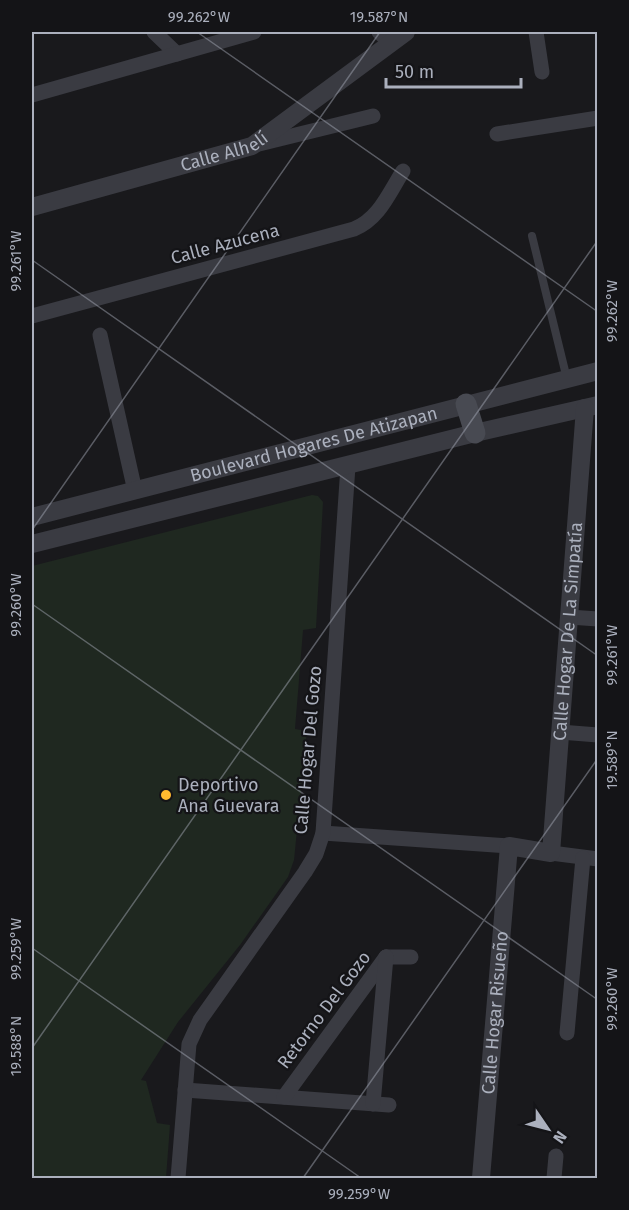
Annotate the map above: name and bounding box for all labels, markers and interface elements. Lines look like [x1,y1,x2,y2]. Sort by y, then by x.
text: 99.262°W [168,8,231,26]
text: 19.587°N [350,8,408,26]
scale bar [386,51,521,89]
text: 50 m [395,61,434,83]
street label: Calle Alhelí [178,127,272,176]
street label: Calle Azucena [168,219,282,269]
text: 99.261°W [7,230,25,291]
text: 99.262°W [603,279,621,342]
street label: Boulevard Hogares De Atizapan [188,402,440,487]
street label: Calle Hogar De La Simpatía [549,521,587,742]
text: 99.260°W [7,573,25,637]
text: 99.261°W [603,624,621,685]
street label: Calle Hogar Del Gozo [290,665,326,835]
text: 19.589°N [603,730,621,790]
place label: Deportivo Ana Guevara [178,774,279,817]
marker: Deportivo Ana Guevara [159,788,173,802]
text: 99.259°W [7,917,25,980]
street label: Calle Hogar Risueño [477,930,513,1095]
street label: Retorno Del Gozo [273,947,375,1073]
text: 99.260°W [603,967,621,1031]
text: 19.588°N [7,1016,25,1076]
north arrow [518,1099,578,1159]
text: N [549,1128,571,1147]
text: 99.259°W [328,1185,391,1203]

